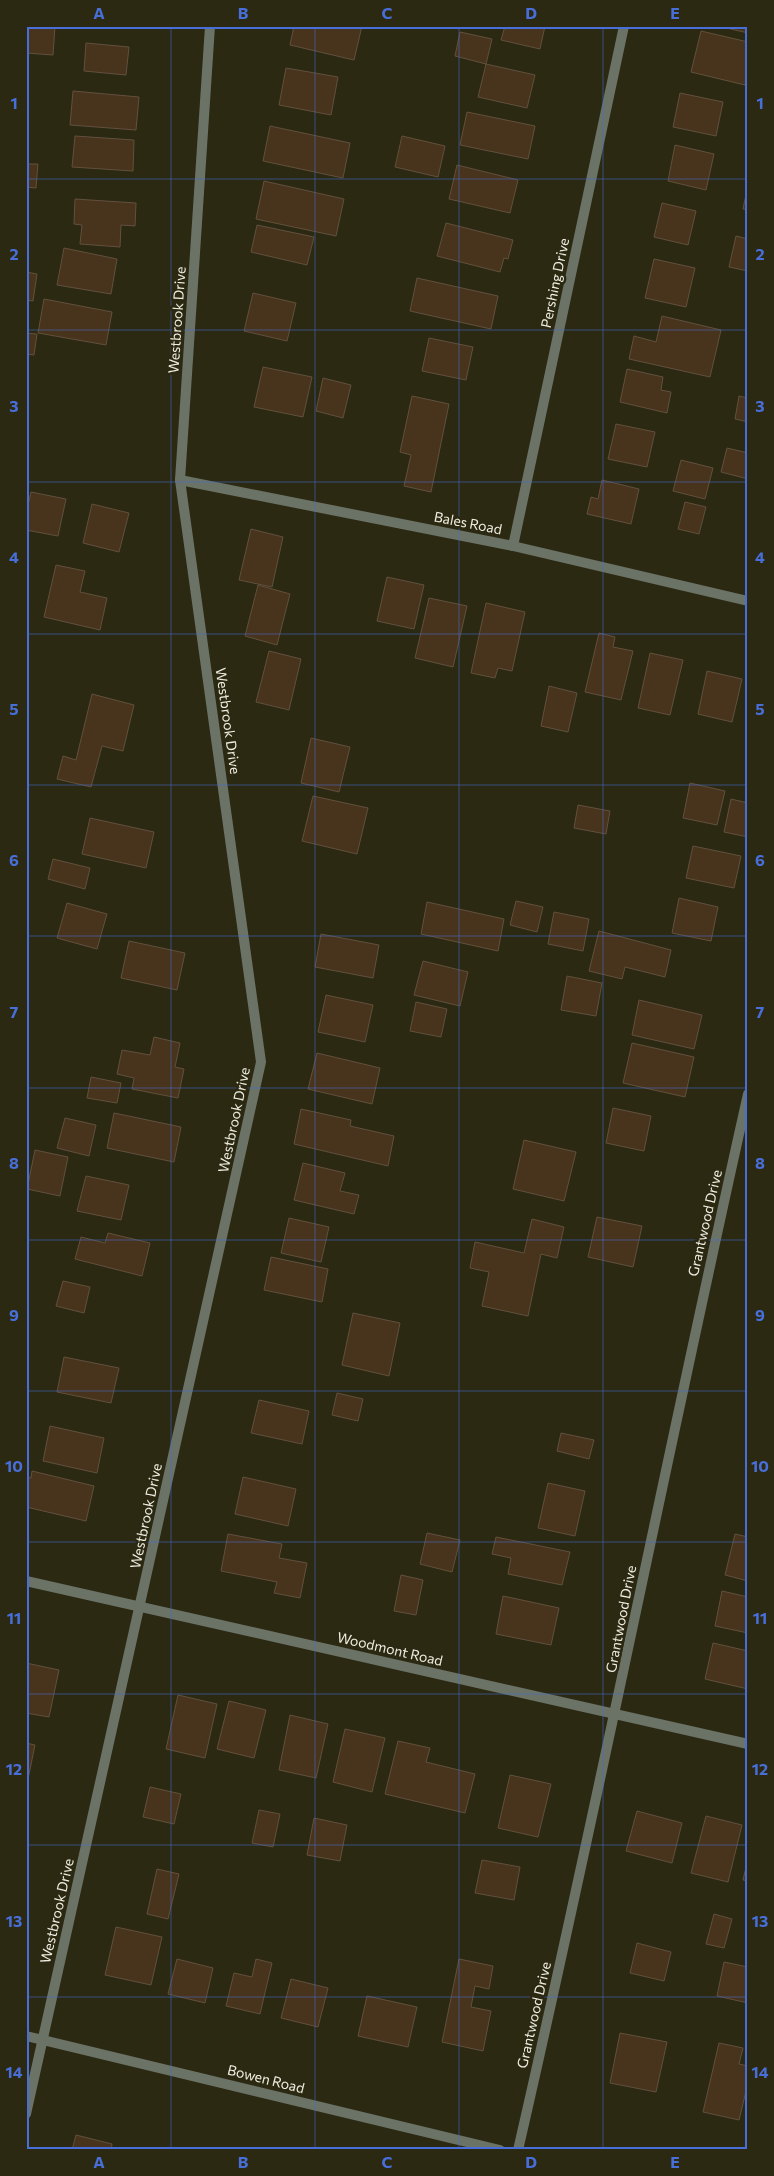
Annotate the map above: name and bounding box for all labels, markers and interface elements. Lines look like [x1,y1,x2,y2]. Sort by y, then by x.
text: A [93,3,105,22]
text: B [238,3,249,22]
text: C [382,3,393,22]
text: D [525,3,537,22]
text: E [670,3,680,22]
text: 1 [10,93,18,112]
text: 1 [756,93,764,112]
street label: Pershing Drive [537,236,572,329]
text: 2 [9,244,19,263]
text: 2 [755,244,765,263]
street label: Westbrook Drive [164,266,189,374]
text: 3 [9,396,19,415]
text: 3 [755,396,765,415]
street label: Bales Road [433,508,504,537]
text: 4 [9,547,19,566]
text: 4 [755,547,765,566]
street label: Westbrook Drive [213,667,244,775]
text: 5 [9,699,19,718]
text: 5 [755,699,765,718]
text: 6 [9,850,19,869]
text: 6 [755,850,765,869]
text: 7 [10,1002,19,1021]
text: 7 [756,1002,765,1021]
street label: Westbrook Drive [214,1066,253,1174]
text: 8 [9,1153,19,1172]
text: 8 [755,1153,765,1172]
street label: Grantwood Drive [684,1168,725,1278]
text: 9 [9,1305,19,1324]
text: 9 [755,1305,765,1324]
text: 10 [5,1456,23,1475]
text: 10 [751,1456,769,1475]
street label: Westbrook Drive [126,1462,165,1570]
street label: Grantwood Drive [602,1564,639,1674]
text: 11 [7,1608,21,1627]
text: 11 [753,1608,767,1627]
street label: Woodmont Road [336,1628,445,1669]
text: 12 [6,1759,22,1778]
text: 12 [752,1759,768,1778]
street label: Westbrook Drive [36,1857,77,1965]
text: 13 [6,1911,22,1930]
text: 13 [752,1911,768,1930]
street label: Grantwood Drive [513,1960,554,2070]
street label: Bowen Road [226,2061,306,2096]
text: 14 [5,2062,23,2081]
text: 14 [751,2062,769,2081]
text: A [93,2152,105,2171]
text: B [238,2152,249,2171]
text: C [382,2152,393,2171]
text: D [525,2152,537,2171]
text: E [670,2152,680,2171]

